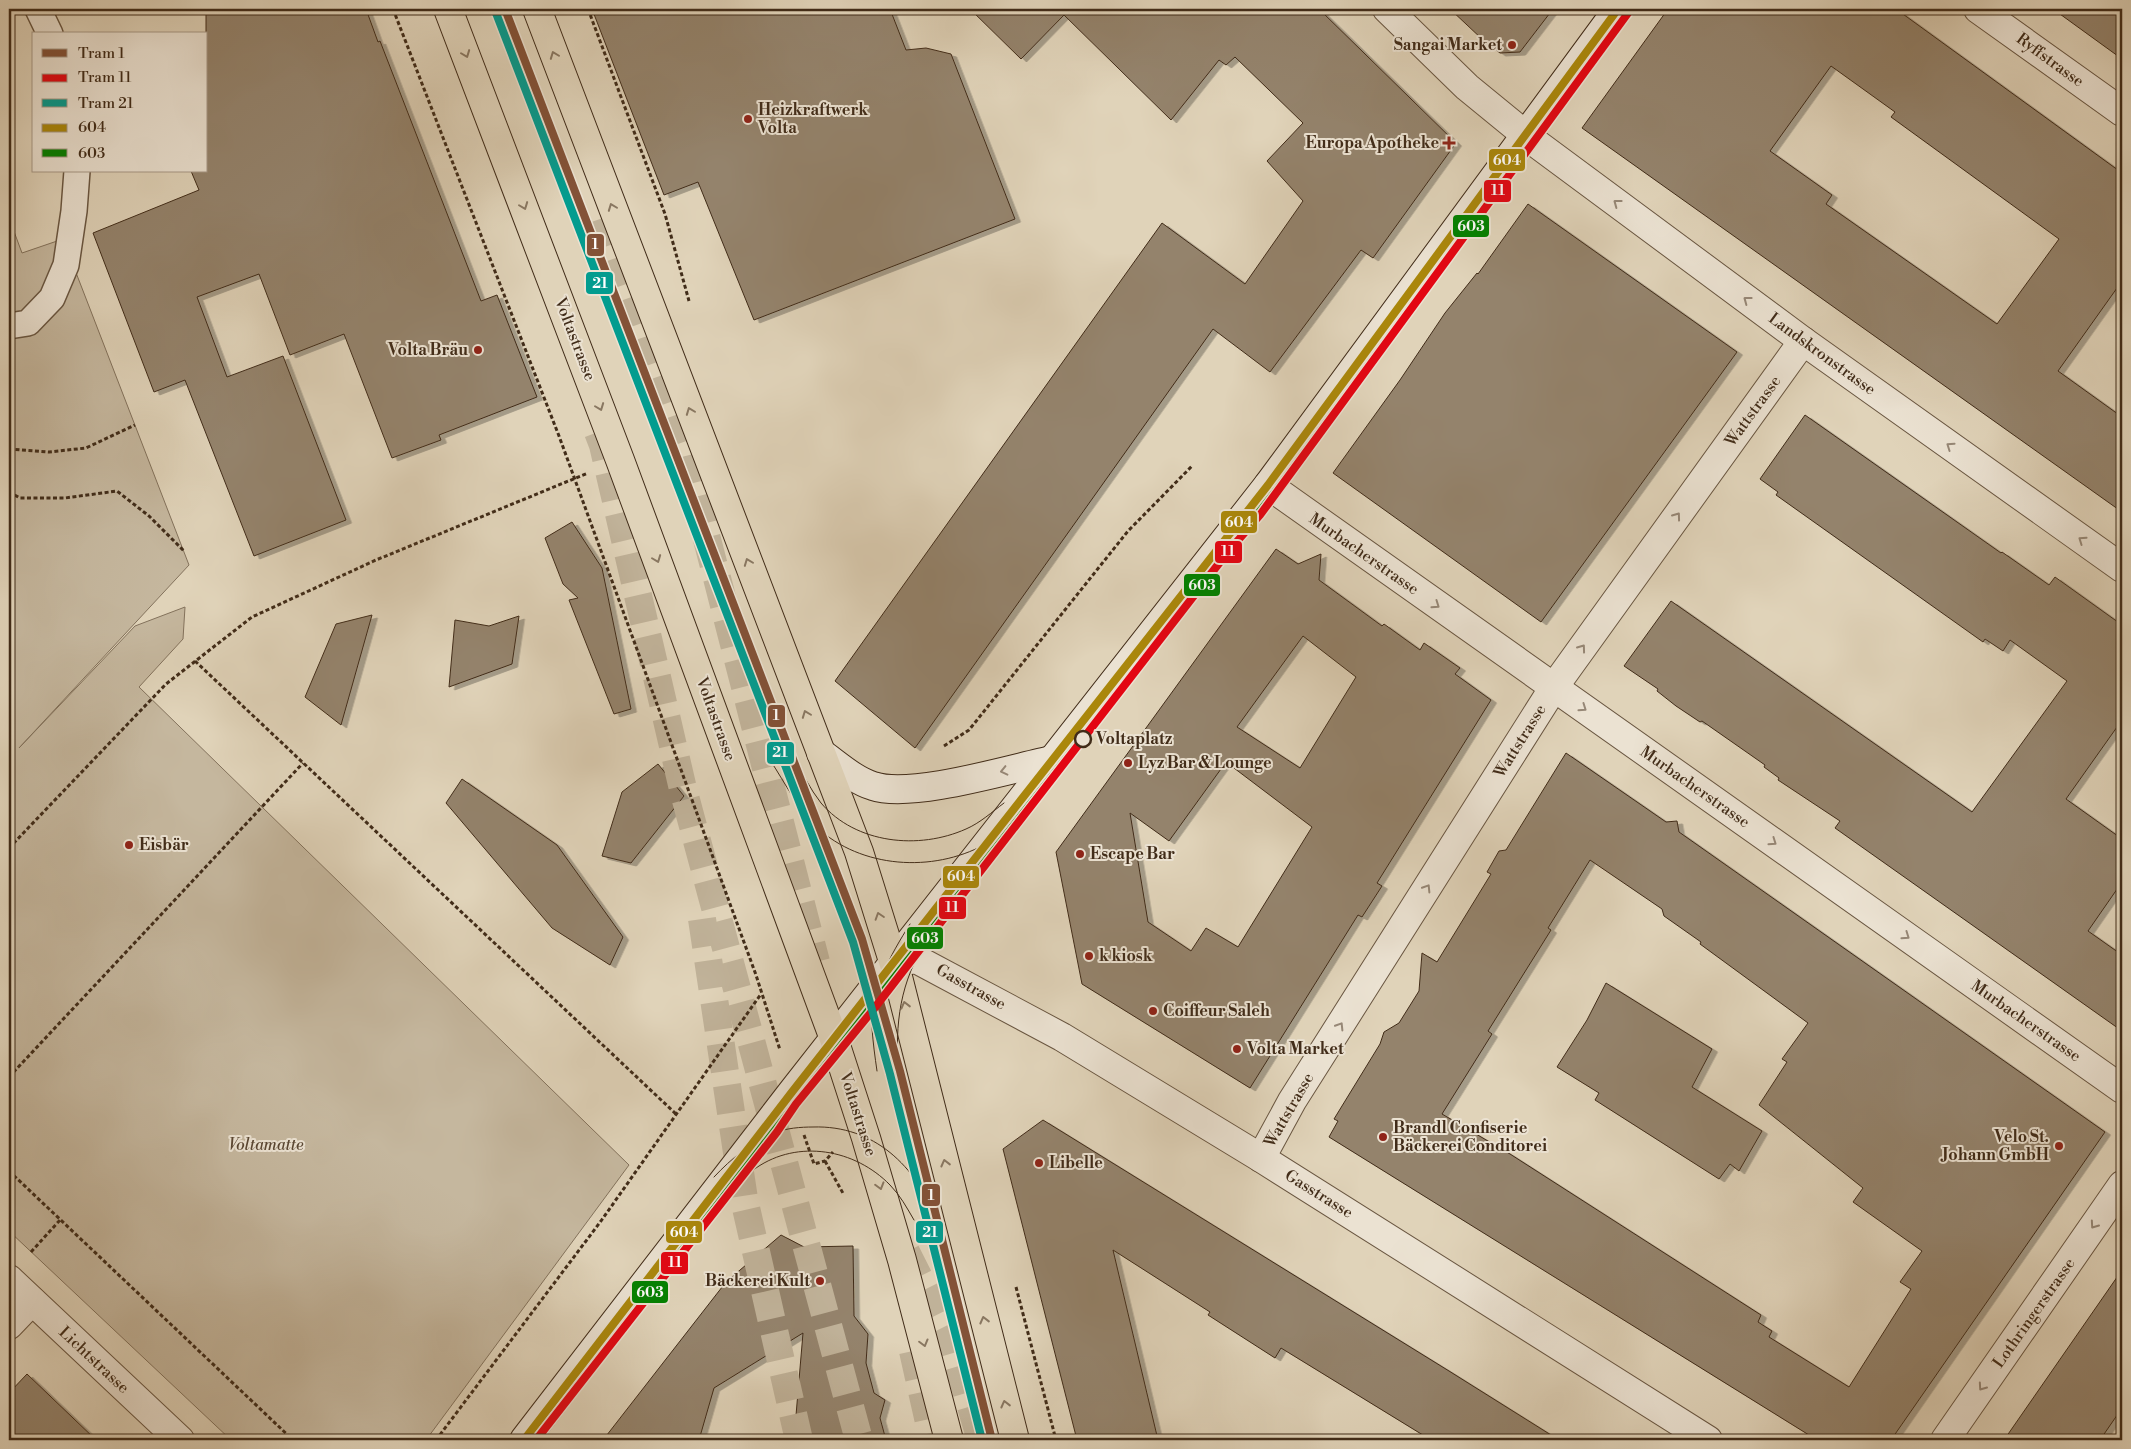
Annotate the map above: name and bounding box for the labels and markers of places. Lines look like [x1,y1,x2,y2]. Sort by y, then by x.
place label: Sangai Market [1394,35,1502,55]
marker: Sangai Market [1506,39,1518,51]
place label: Heizkraftwerk Volta [757,100,869,138]
marker: Heizkraftwerk Volta [742,113,754,125]
place label: Europa Apotheke [1306,133,1439,153]
marker: Europa Apotheke [1443,137,1455,149]
place label: Volta Bräu [387,340,468,360]
marker: Volta Bräu [472,344,484,356]
place label: Voltaplatz [1095,729,1173,749]
marker: Voltaplatz [1074,730,1092,748]
place label: Lyz Bar & Lounge [1138,753,1272,773]
marker: Lyz Bar & Lounge [1122,757,1134,769]
place label: Eisbär [139,835,189,855]
marker: Eisbär [123,839,135,851]
place label: Escape Bar [1090,844,1175,864]
marker: Escape Bar [1074,848,1086,860]
place label: k kiosk [1099,946,1154,966]
marker: k kiosk [1083,950,1095,962]
place label: Coiffeur Saleh [1163,1001,1270,1021]
marker: Coiffeur Saleh [1147,1005,1159,1017]
place label: Volta Market [1246,1039,1344,1059]
marker: Volta Market [1231,1043,1243,1055]
place label: Brandl Confiserie Bäckerei Conditorei [1393,1118,1547,1156]
place label: Velo St. Johann GmbH [1940,1127,2049,1165]
marker: Brandl Confiserie Bäckerei Conditorei [1377,1131,1389,1143]
marker: Velo St. Johann GmbH [2053,1140,2065,1152]
place label: Libelle [1049,1153,1103,1173]
marker: Libelle [1033,1157,1045,1169]
place label: Bäckerei Kult [705,1271,810,1291]
marker: Bäckerei Kult [814,1275,826,1287]

